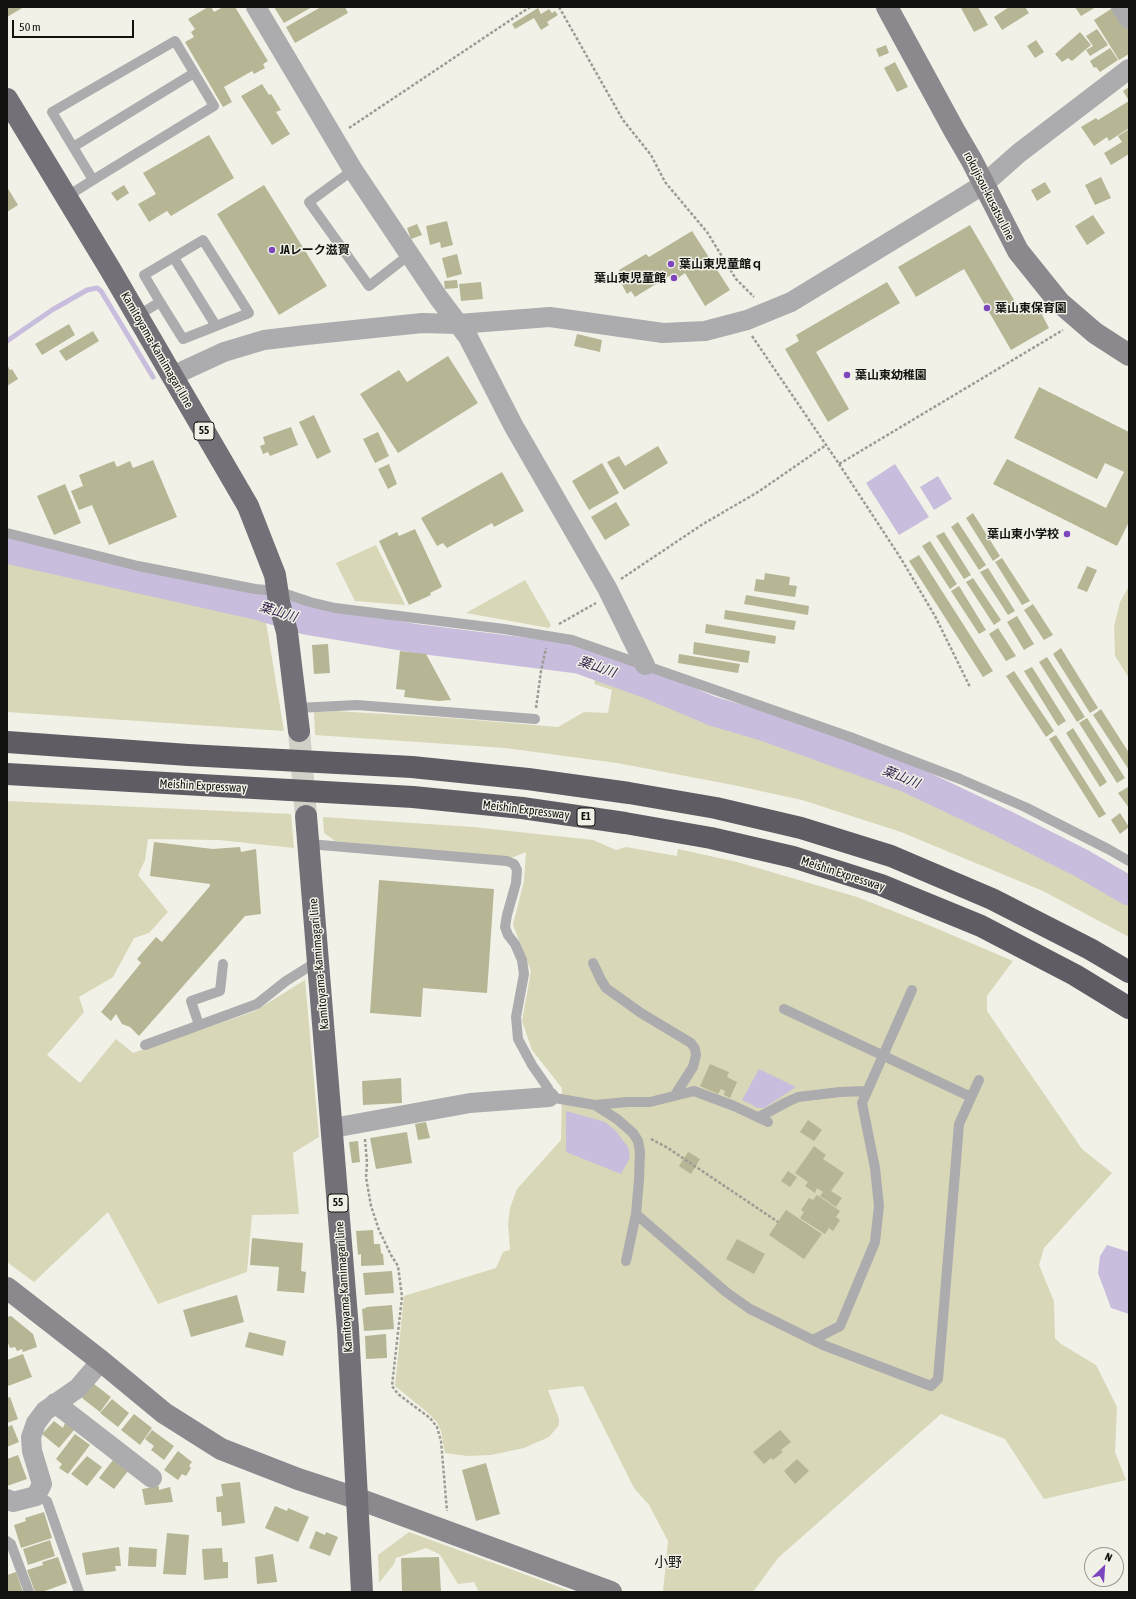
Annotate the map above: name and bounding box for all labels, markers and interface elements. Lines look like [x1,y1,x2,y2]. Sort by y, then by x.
scale bar [14,12,136,38]
text: 50 m [19,20,41,34]
street label: rokujisou-kusatsu line [960,149,1018,243]
place label: JAレーク滋賀 [280,243,350,257]
marker: JAレーク滋賀 [267,245,277,255]
place label: 葉山東児童館ｑ [679,257,763,271]
marker: 葉山東児童館ｑ [666,259,676,269]
place label: 葉山東児童館 [594,271,666,285]
marker: 葉山東児童館 [669,273,679,283]
street label: Kamitoyama-Kamimagari line [118,289,196,411]
place label: 葉山東保育園 [995,301,1067,315]
marker: 葉山東保育園 [982,303,992,313]
place label: 葉山東幼稚園 [855,368,927,382]
marker: 葉山東幼稚園 [842,370,852,380]
road number: 55 [194,422,214,440]
place label: 葉山東小学校 [987,527,1059,541]
marker: 葉山東小学校 [1062,529,1072,539]
water label: 葉山川 [257,599,299,625]
water label: 葉山川 [576,653,618,681]
water label: 葉山川 [880,762,922,792]
street label: Meishin Expressway [159,777,247,795]
street label: Meishin Expressway [482,798,570,822]
road number: E1 [577,808,595,826]
street label: Meishin Expressway [799,854,887,894]
street label: Kamitoyama-Kamimagari line [306,898,332,1030]
road number: 55 [328,1194,348,1212]
street label: Kamitoyama-Kamimagari line [332,1221,356,1353]
north arrow [1084,1547,1124,1587]
text: N [1103,1550,1114,1564]
district label: 小野 [654,1555,682,1571]

